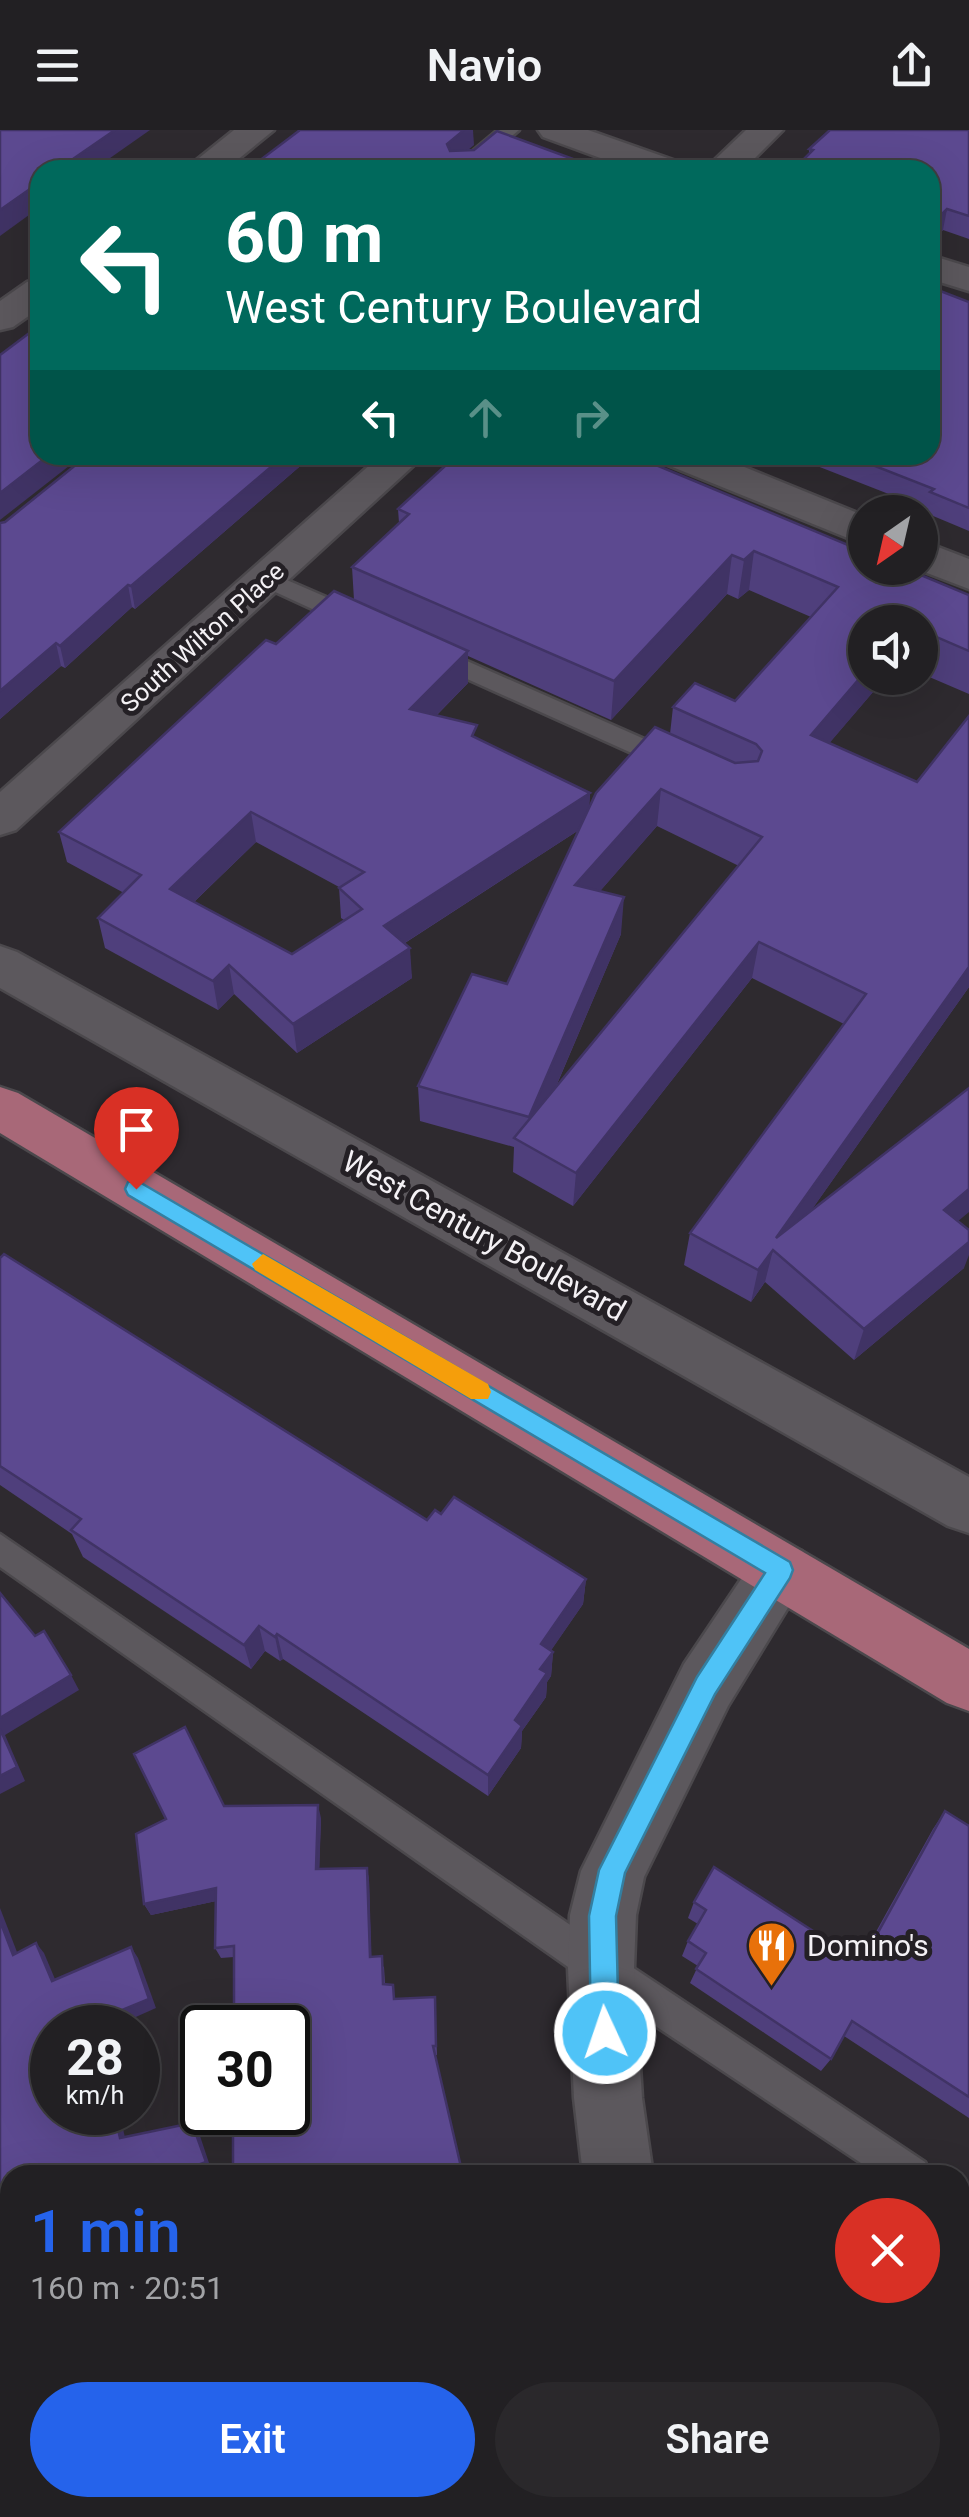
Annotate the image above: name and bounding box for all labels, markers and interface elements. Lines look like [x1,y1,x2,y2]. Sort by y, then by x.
icon: menu [30,38,85,93]
icon: share [884,38,939,93]
text: Navio [427,39,542,92]
text: 60 m [225,197,383,279]
icon: left [60,200,190,330]
text: West Century Boulevard [225,281,702,334]
icon: left [353,390,408,445]
icon: ahead [458,390,513,445]
icon: right [563,390,618,445]
north arrow [848,495,938,585]
map controls [848,495,938,695]
street label: South Wilton Place [115,557,290,718]
button: sound [848,605,938,695]
pin [94,1087,179,1190]
icon: arrive [109,1102,164,1157]
street label: West Century Boulevard [337,1143,632,1328]
restaurant icon: Domino's [746,1920,798,1988]
place label: Domino's [807,1928,929,1963]
position arrow [553,1981,657,2085]
speed limit sign: 30 [180,2005,310,2135]
text: 28 [66,2029,124,2087]
text: km/h [66,2081,124,2110]
text: 1 min [30,2196,180,2267]
button: close [835,2198,940,2303]
text: 160 m · 20:51 [30,2269,224,2307]
button: Exit [30,2382,475,2497]
button: Share [495,2382,940,2497]

